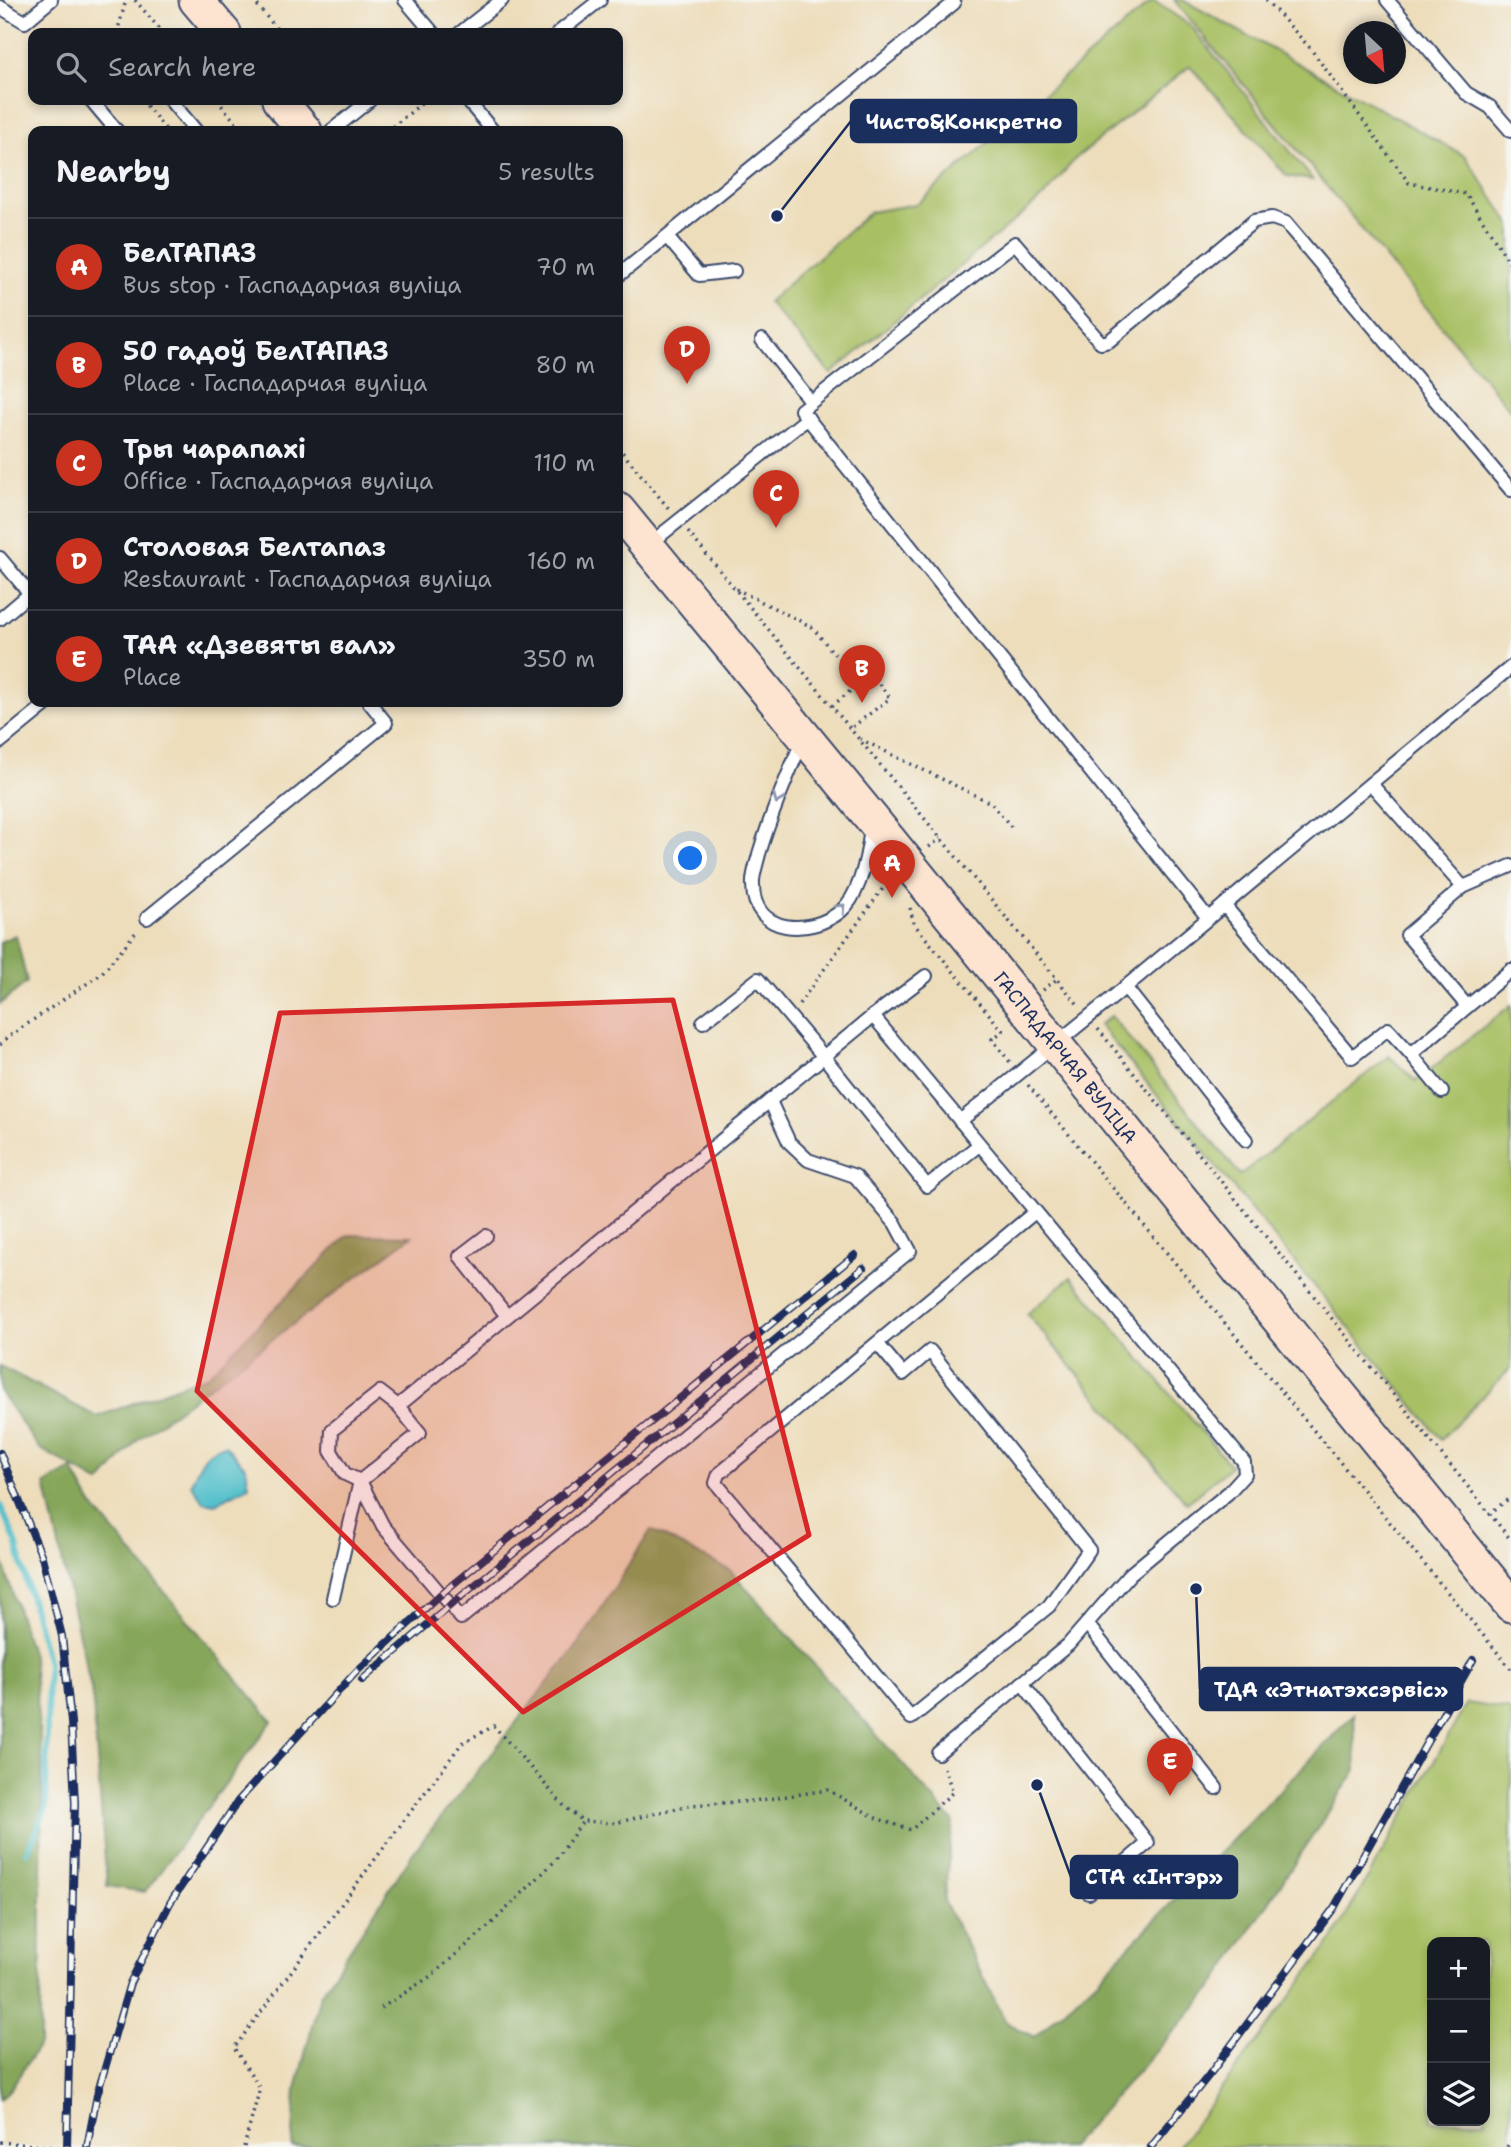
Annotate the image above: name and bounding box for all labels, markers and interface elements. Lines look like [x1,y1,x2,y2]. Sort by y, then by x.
north arrow [1343,21,1406,84]
search box [28,28,623,105]
icon: search [52,48,90,86]
text: Search here [108,49,257,84]
callout: Чисто&Конкретно [851,100,1076,142]
text: Чисто&Конкретно [866,108,1062,136]
text: Nearby [56,151,171,192]
text: 5 results [498,157,595,187]
text: БелТАПАЗ [123,235,256,270]
text: A [70,252,88,282]
text: 70 m [536,252,595,282]
text: Bus stop · Гаспадарчая вуліца [123,270,461,300]
pin: D [664,326,710,384]
text: 50 гадоў БелТАПАЗ [123,333,389,368]
text: B [72,350,86,380]
text: 80 m [536,350,595,380]
text: Place · Гаспадарчая вуліца [123,368,427,398]
text: Тры чарапахі [123,431,306,466]
text: C [72,448,86,478]
text: 110 m [533,448,595,478]
text: Office · Гаспадарчая вуліца [123,466,433,496]
pin: C [753,470,799,528]
text: Столовая Белтапаз [123,529,386,564]
text: D [71,546,87,576]
text: 160 m [527,546,595,576]
text: Restaurant · Гаспадарчая вуліца [123,564,492,594]
text: ТАА «Дзевяты вал» [123,627,396,662]
text: E [71,644,87,674]
text: 350 m [522,644,595,674]
pin: B [839,645,885,703]
text: Place [123,662,182,692]
one-way arrow [772,791,786,804]
pin: A [869,840,915,898]
your location [673,841,707,875]
one-way arrow [833,903,846,916]
street label: ГАСПАДАРЧАЯ ВУЛІЦА [988,966,1143,1149]
callout: ТДА «Этнатэхсэрвіс» [1200,1668,1462,1710]
text: ТДА «Этнатэхсэрвіс» [1214,1676,1448,1704]
pin: E [1147,1738,1193,1796]
callout: СТА «Інтэр» [1071,1856,1237,1898]
text: СТА «Інтэр» [1085,1863,1223,1891]
map controls [1427,1937,1490,2126]
button: + [1427,1937,1490,2000]
button: − [1427,2000,1490,2063]
button: layers [1427,2063,1490,2126]

